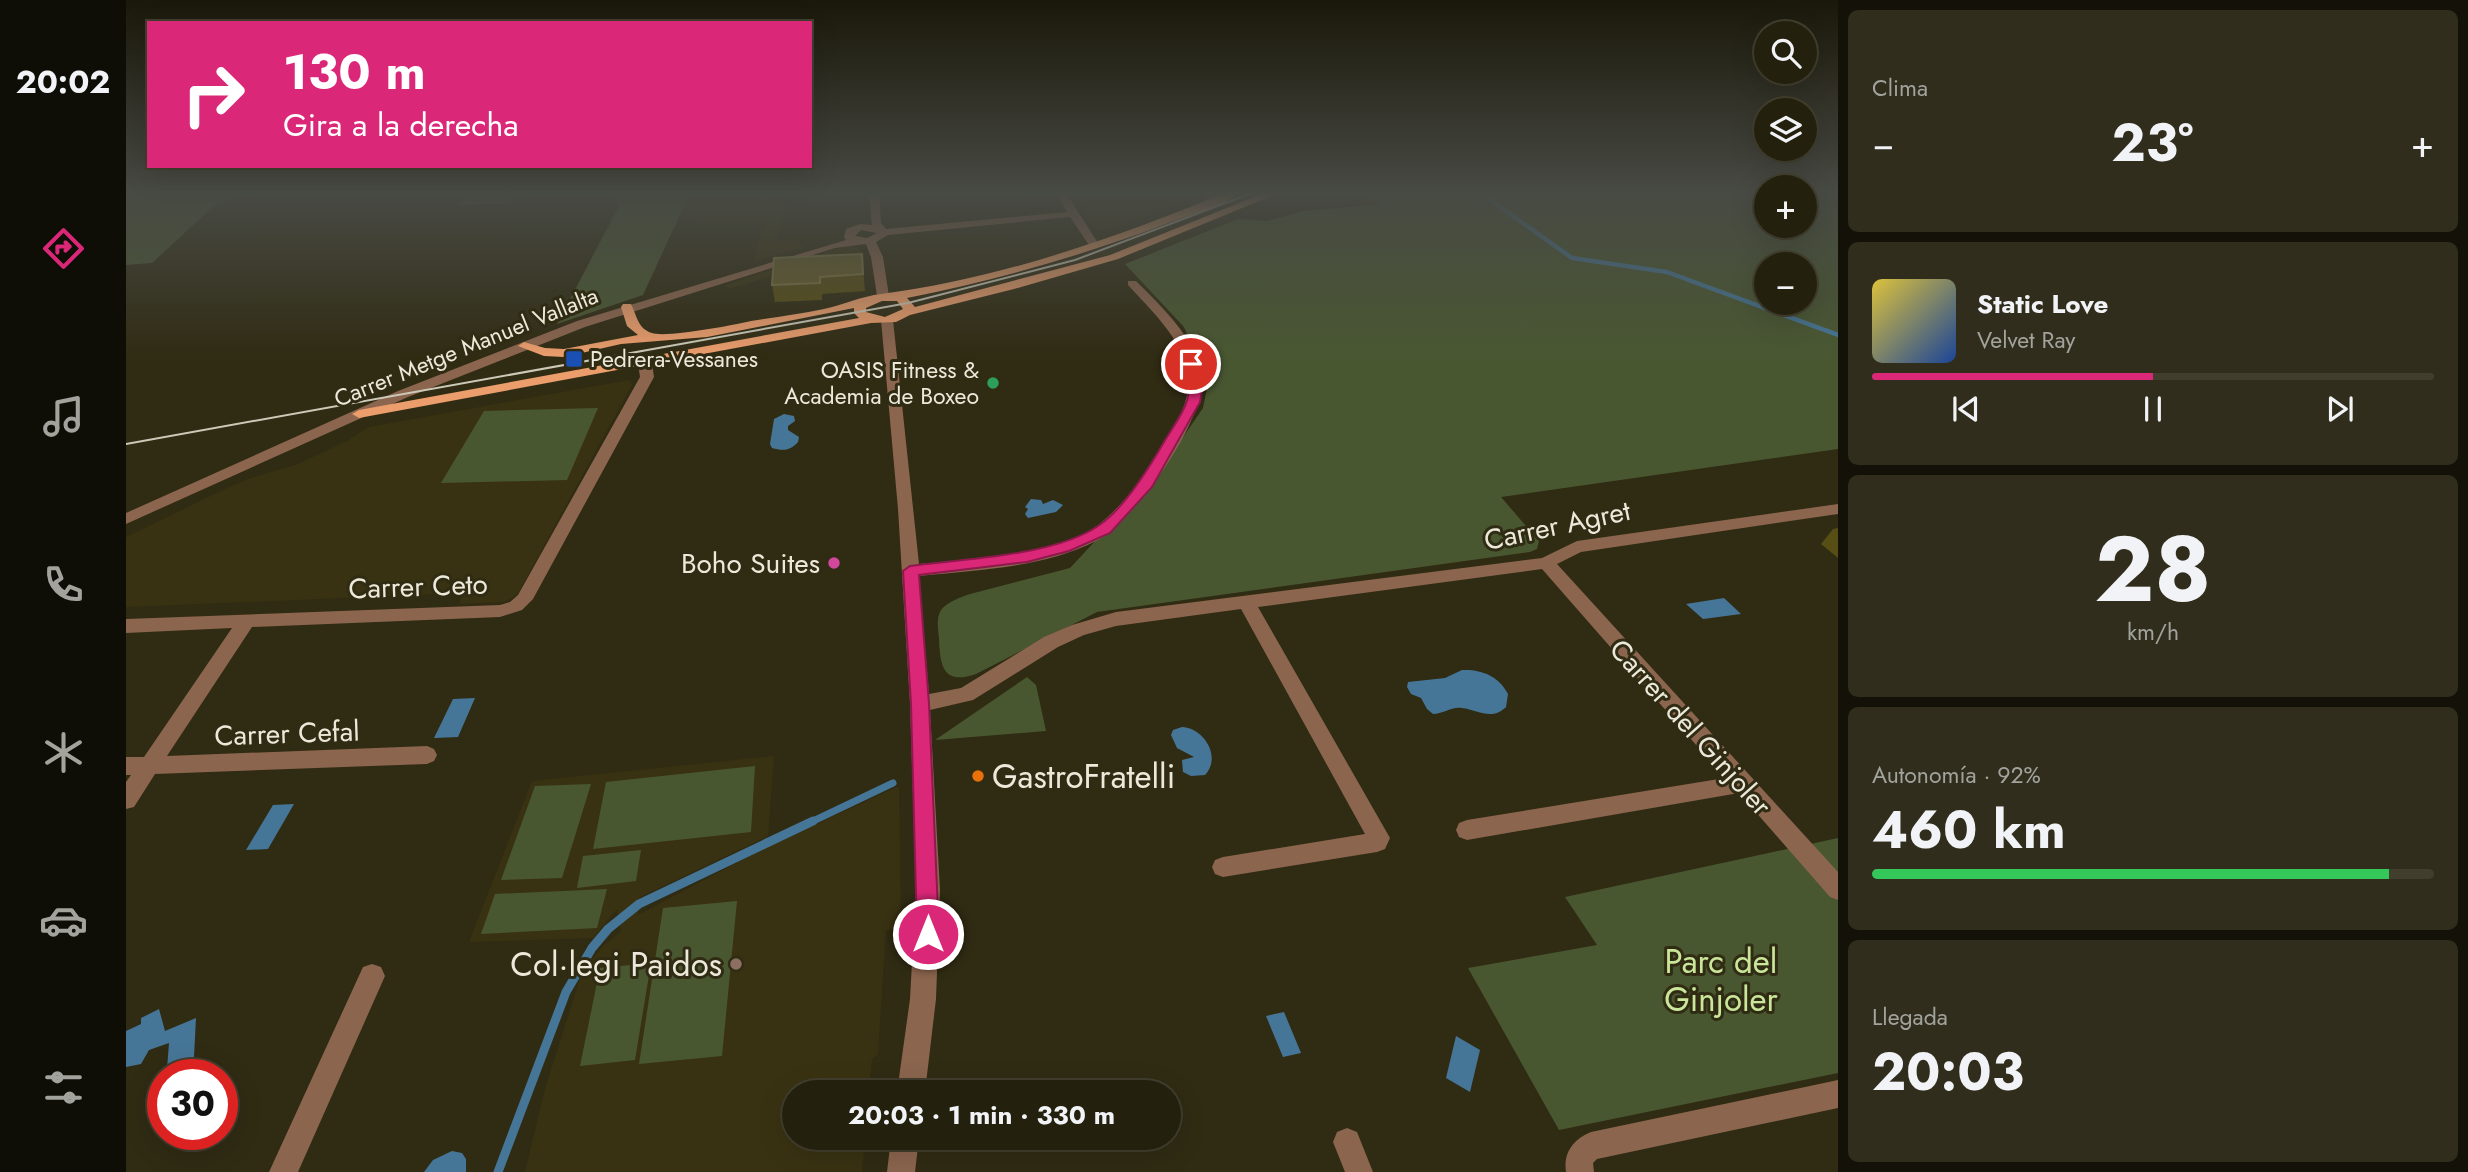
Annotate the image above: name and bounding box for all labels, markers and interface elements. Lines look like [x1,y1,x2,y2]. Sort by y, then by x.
map controls [1754,21,1817,315]
button: search [1754,21,1817,84]
text: 130 m [283,37,426,107]
icon: right [168,49,259,140]
text: 20:02 [16,59,110,105]
text: Clima [1872,71,1928,105]
button: layers [1754,98,1817,161]
text: Gira a la derecha [283,102,519,148]
text: 23° [2112,105,2193,181]
text: − [1872,116,1894,171]
text: + [2411,116,2434,171]
button: + [1754,175,1817,238]
icon: directions [39,224,88,273]
button: − [1754,252,1817,315]
street label: Carrer Metge Manuel Vallalta [329,278,603,416]
text: Static Love [1977,285,2109,323]
text: Velvet Ray [1977,323,2075,357]
pin [1161,334,1221,394]
place label: Pedrera-Vessanes [590,342,758,376]
icon: arrive [1172,345,1210,383]
marker: Pedrera-Vessanes [564,349,584,369]
place label: OASIS Fitness & Academia de Boxeo [784,353,979,413]
marker: OASIS Fitness & Academia de Boxeo [985,375,1001,391]
icon: previous [1947,390,1985,428]
icon: pause [2134,390,2172,428]
icon: next [2321,390,2359,428]
icon: music [39,392,88,441]
street label: Carrer Agret [1480,490,1634,561]
text: 28 [2095,504,2211,635]
place label: Boho Suites [681,543,820,584]
marker: Boho Suites [826,555,842,571]
icon: phone [39,560,88,609]
street label: Carrer Ceto [348,564,488,609]
text: km/h [2127,615,2179,649]
street label: Carrer del Ginjoler [1600,630,1782,825]
street label: Carrer Cefal [214,710,360,757]
icon: climate [39,728,88,777]
place label: GastroFratelli [992,753,1175,800]
text: Autonomía · 92% [1872,758,2041,792]
marker: GastroFratelli [970,768,986,784]
text: 460 km [1872,792,2066,868]
icon: car [39,896,88,945]
position arrow [891,897,965,971]
park label: Parc del Ginjoler [1664,938,1779,1023]
place label: Col·legi Paidos [510,941,722,988]
marker: Col·legi Paidos [728,956,744,972]
text: Llegada [1872,1000,1948,1034]
text: 20:03 [1872,1034,2024,1110]
speed limit sign: 30 [147,1059,238,1150]
icon: filters [39,1063,88,1112]
text: 20:03 · 1 min · 330 m [848,1096,1115,1134]

